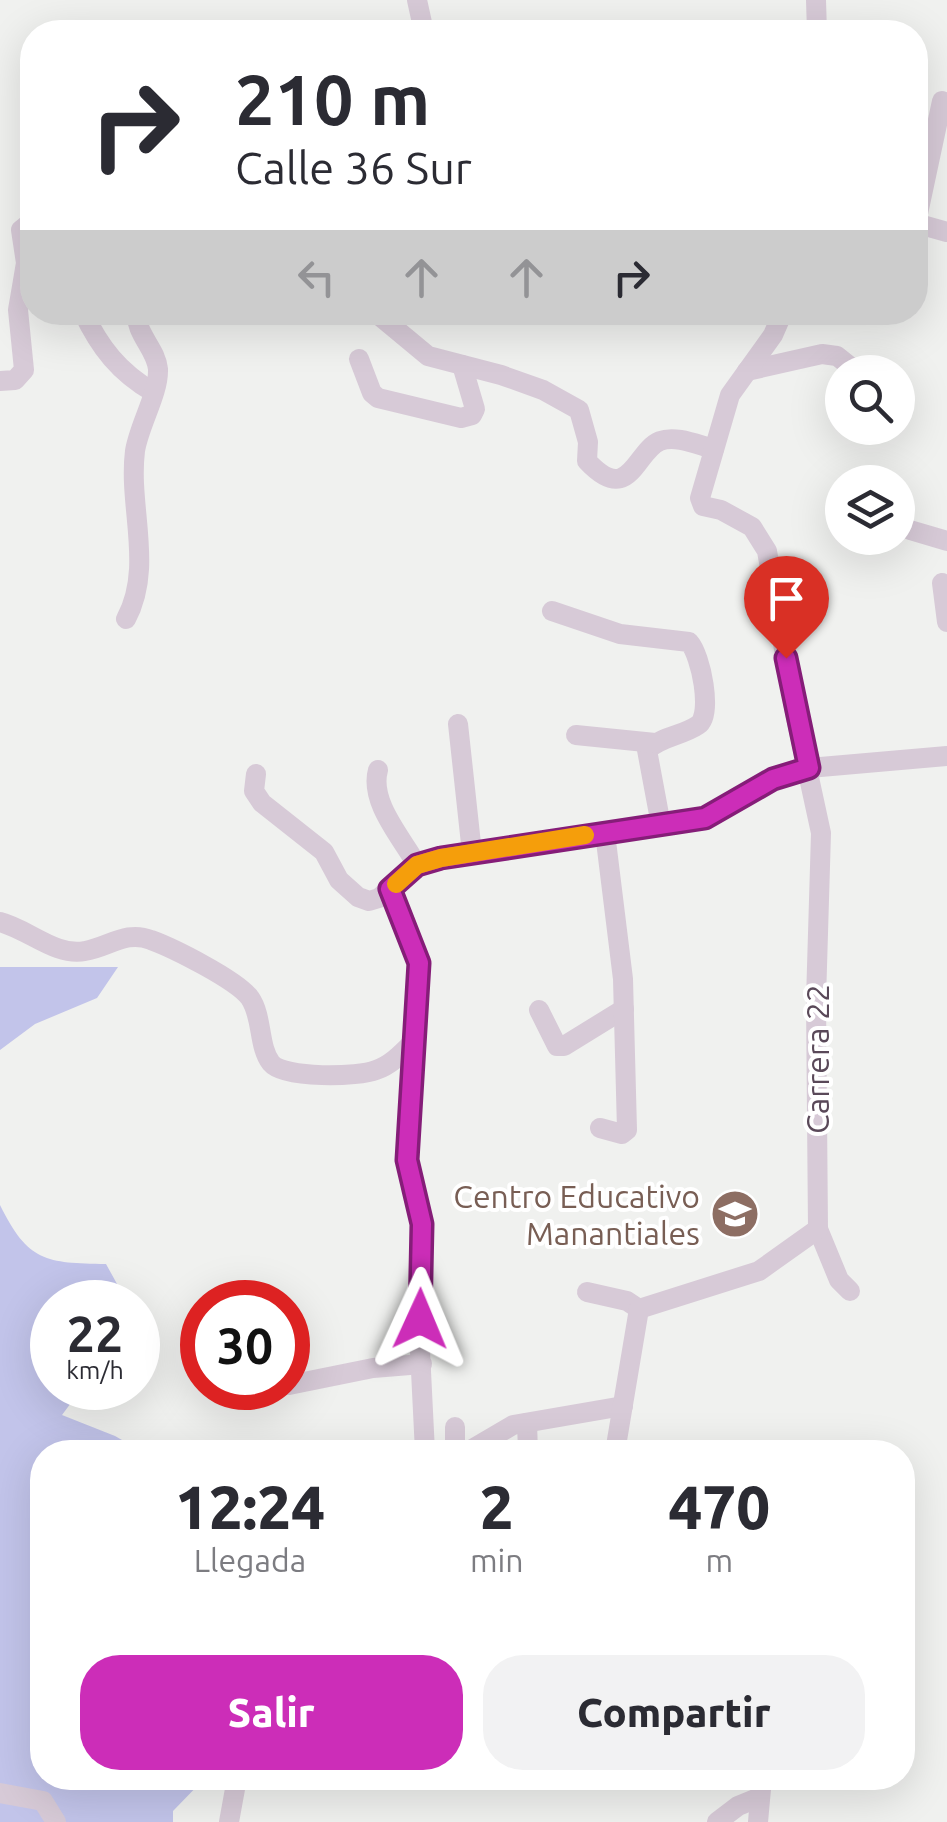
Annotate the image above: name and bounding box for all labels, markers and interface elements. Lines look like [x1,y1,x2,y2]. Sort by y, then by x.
icon: right [70,60,200,190]
text: 210 m [235,60,430,138]
text: Calle 36 Sur [235,142,472,193]
icon: left [289,250,344,305]
icon: ahead [394,250,449,305]
icon: ahead [499,250,554,305]
icon: right [604,250,659,305]
map controls [825,355,915,555]
button: search [825,355,915,445]
button: layers [825,465,915,555]
pin [744,556,829,659]
icon: arrive [759,571,814,626]
street label: Carrera 22 [799,984,835,1134]
place label: Centro Educativo Manantiales [453,1178,700,1251]
school or university icon: Centro Educativo Manantiales [709,1188,761,1240]
position arrow [368,1267,472,1371]
speed limit sign: 30 [180,1280,310,1410]
text: 22 [67,1305,123,1361]
text: km/h [66,1356,124,1384]
text: 12:24 [175,1473,325,1540]
text: 2 [480,1473,514,1540]
text: 470 [669,1473,770,1540]
text: Llegada [194,1542,306,1578]
text: min [470,1542,524,1578]
text: m [705,1542,733,1578]
button: Salir [80,1655,463,1770]
button: Compartir [483,1655,865,1770]

